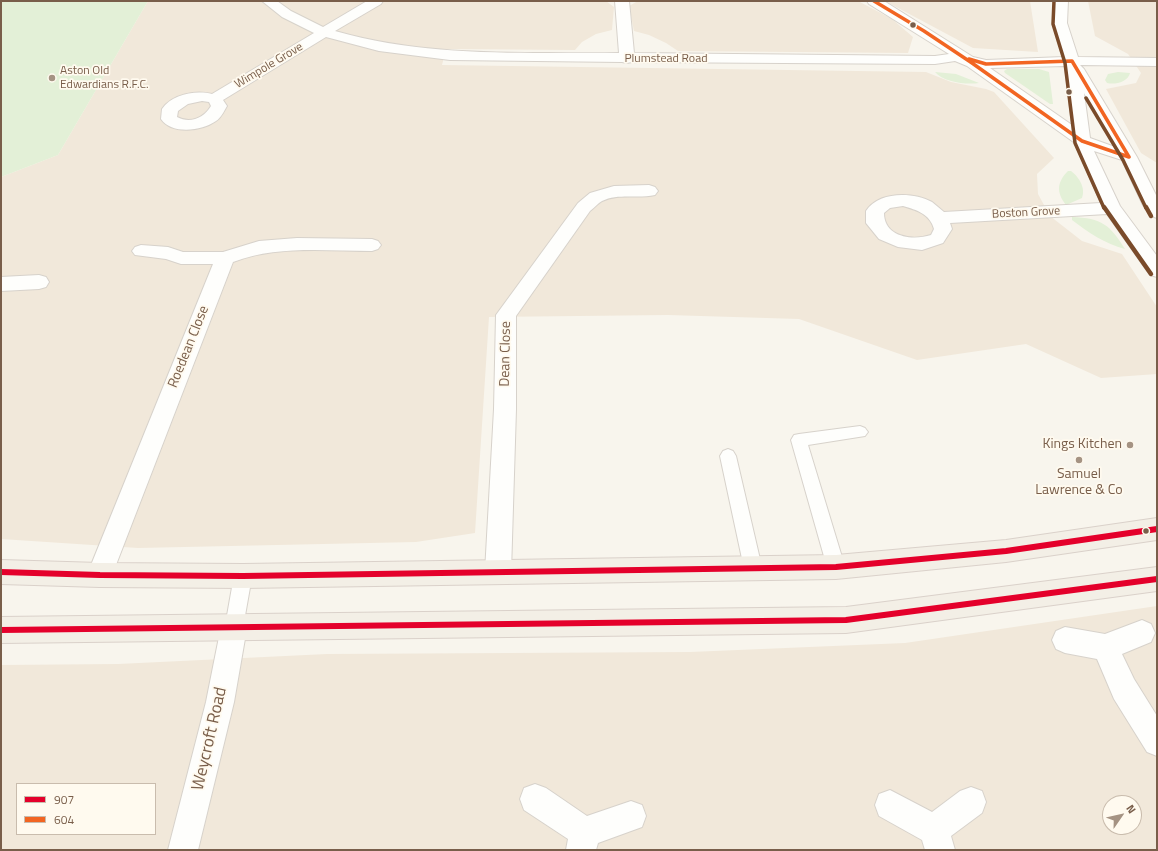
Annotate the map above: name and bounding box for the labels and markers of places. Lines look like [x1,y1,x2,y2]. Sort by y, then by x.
unlabelled marker [908,20,918,30]
place label: Aston Old Edwardians R.F.C. [60,64,149,92]
marker: Aston Old Edwardians R.F.C. [47,73,57,83]
unlabelled marker [1064,87,1074,97]
place label: Kings Kitchen [1043,437,1122,453]
marker: Kings Kitchen [1125,440,1135,450]
marker: Samuel Lawrence & Co [1074,455,1084,465]
place label: Samuel Lawrence & Co [1035,467,1123,500]
unlabelled marker [1141,526,1151,536]

